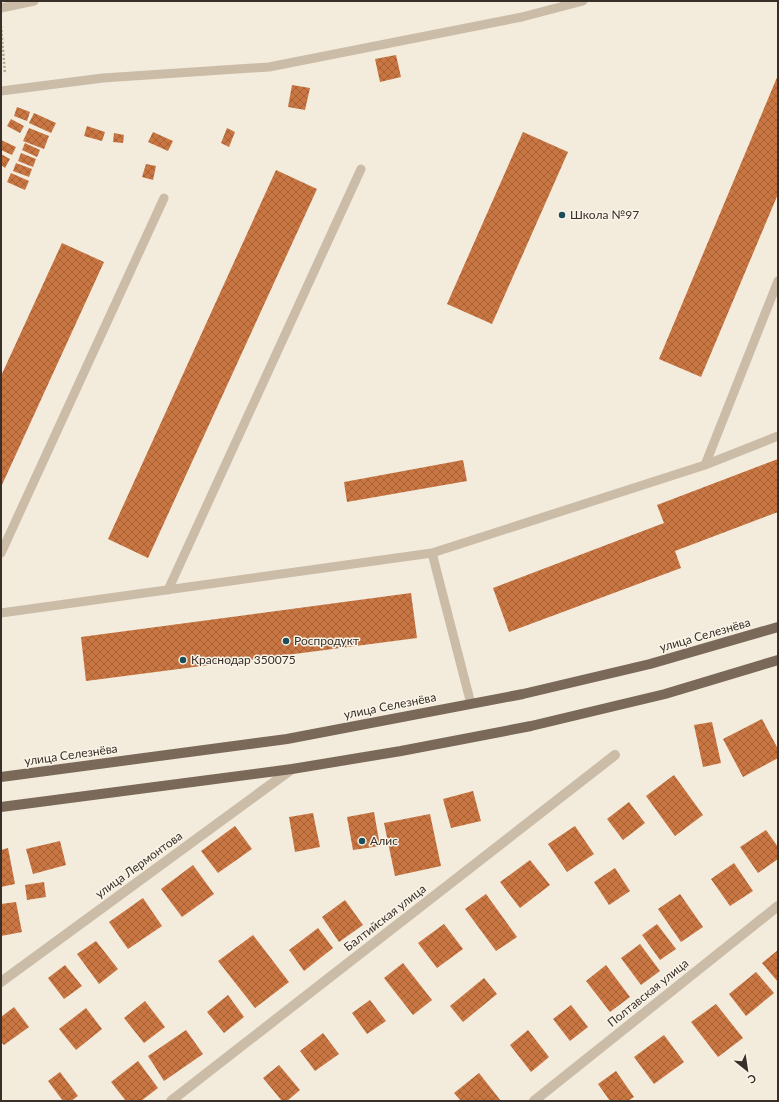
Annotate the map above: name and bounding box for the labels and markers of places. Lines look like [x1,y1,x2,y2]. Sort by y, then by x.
place label: Школа №97 [570,207,639,222]
marker: Школа №97 [557,210,567,220]
place label: Роспродукт [294,633,359,648]
marker: Роспродукт [281,636,291,646]
place label: Краснодар 350075 [191,652,296,667]
marker: Краснодар 350075 [178,655,188,665]
place label: Алис [370,833,398,848]
marker: Алис [357,836,367,846]

